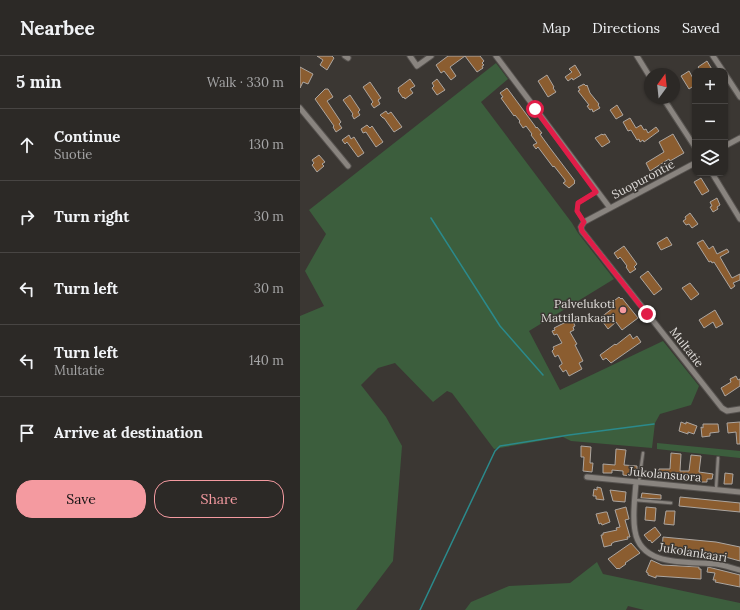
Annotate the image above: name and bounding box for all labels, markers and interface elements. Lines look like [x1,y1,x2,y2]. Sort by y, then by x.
text: Nearbee [20,16,95,40]
text: Map [542,19,570,37]
text: Directions [592,19,660,37]
text: Saved [682,19,720,37]
north arrow [644,68,680,104]
map controls [692,68,728,176]
button: + [692,68,728,104]
text: 5 min [16,71,62,93]
text: Walk · 330 m [207,74,284,91]
route start [526,100,544,118]
button: − [692,104,728,140]
text: Continue [54,127,120,146]
icon: ahead [16,134,38,156]
text: 130 m [249,136,284,153]
button: layers [692,140,728,176]
text: Suotie [54,146,92,163]
street label: Suopurontie [609,156,677,202]
icon: right [16,206,38,228]
text: Turn right [54,207,130,226]
text: 30 m [254,208,284,225]
icon: left [16,278,38,300]
text: Turn left [54,279,118,298]
text: 30 m [254,280,284,297]
place label: Palvelukoti Mattilankaari [541,296,615,325]
marker: Palvelukoti Mattilankaari [618,305,628,315]
route end [638,305,656,323]
street label: Multatie [667,324,708,370]
text: Turn left [54,343,118,362]
icon: left [16,350,38,372]
text: 140 m [249,352,284,369]
text: Multatie [54,362,105,379]
icon: arrive [16,422,38,444]
text: Arrive at destination [54,423,203,442]
street label: Jukolansuora [627,463,702,485]
button: Save [16,480,146,518]
button: Share [154,480,284,518]
street label: Jukolankaari [657,539,728,565]

